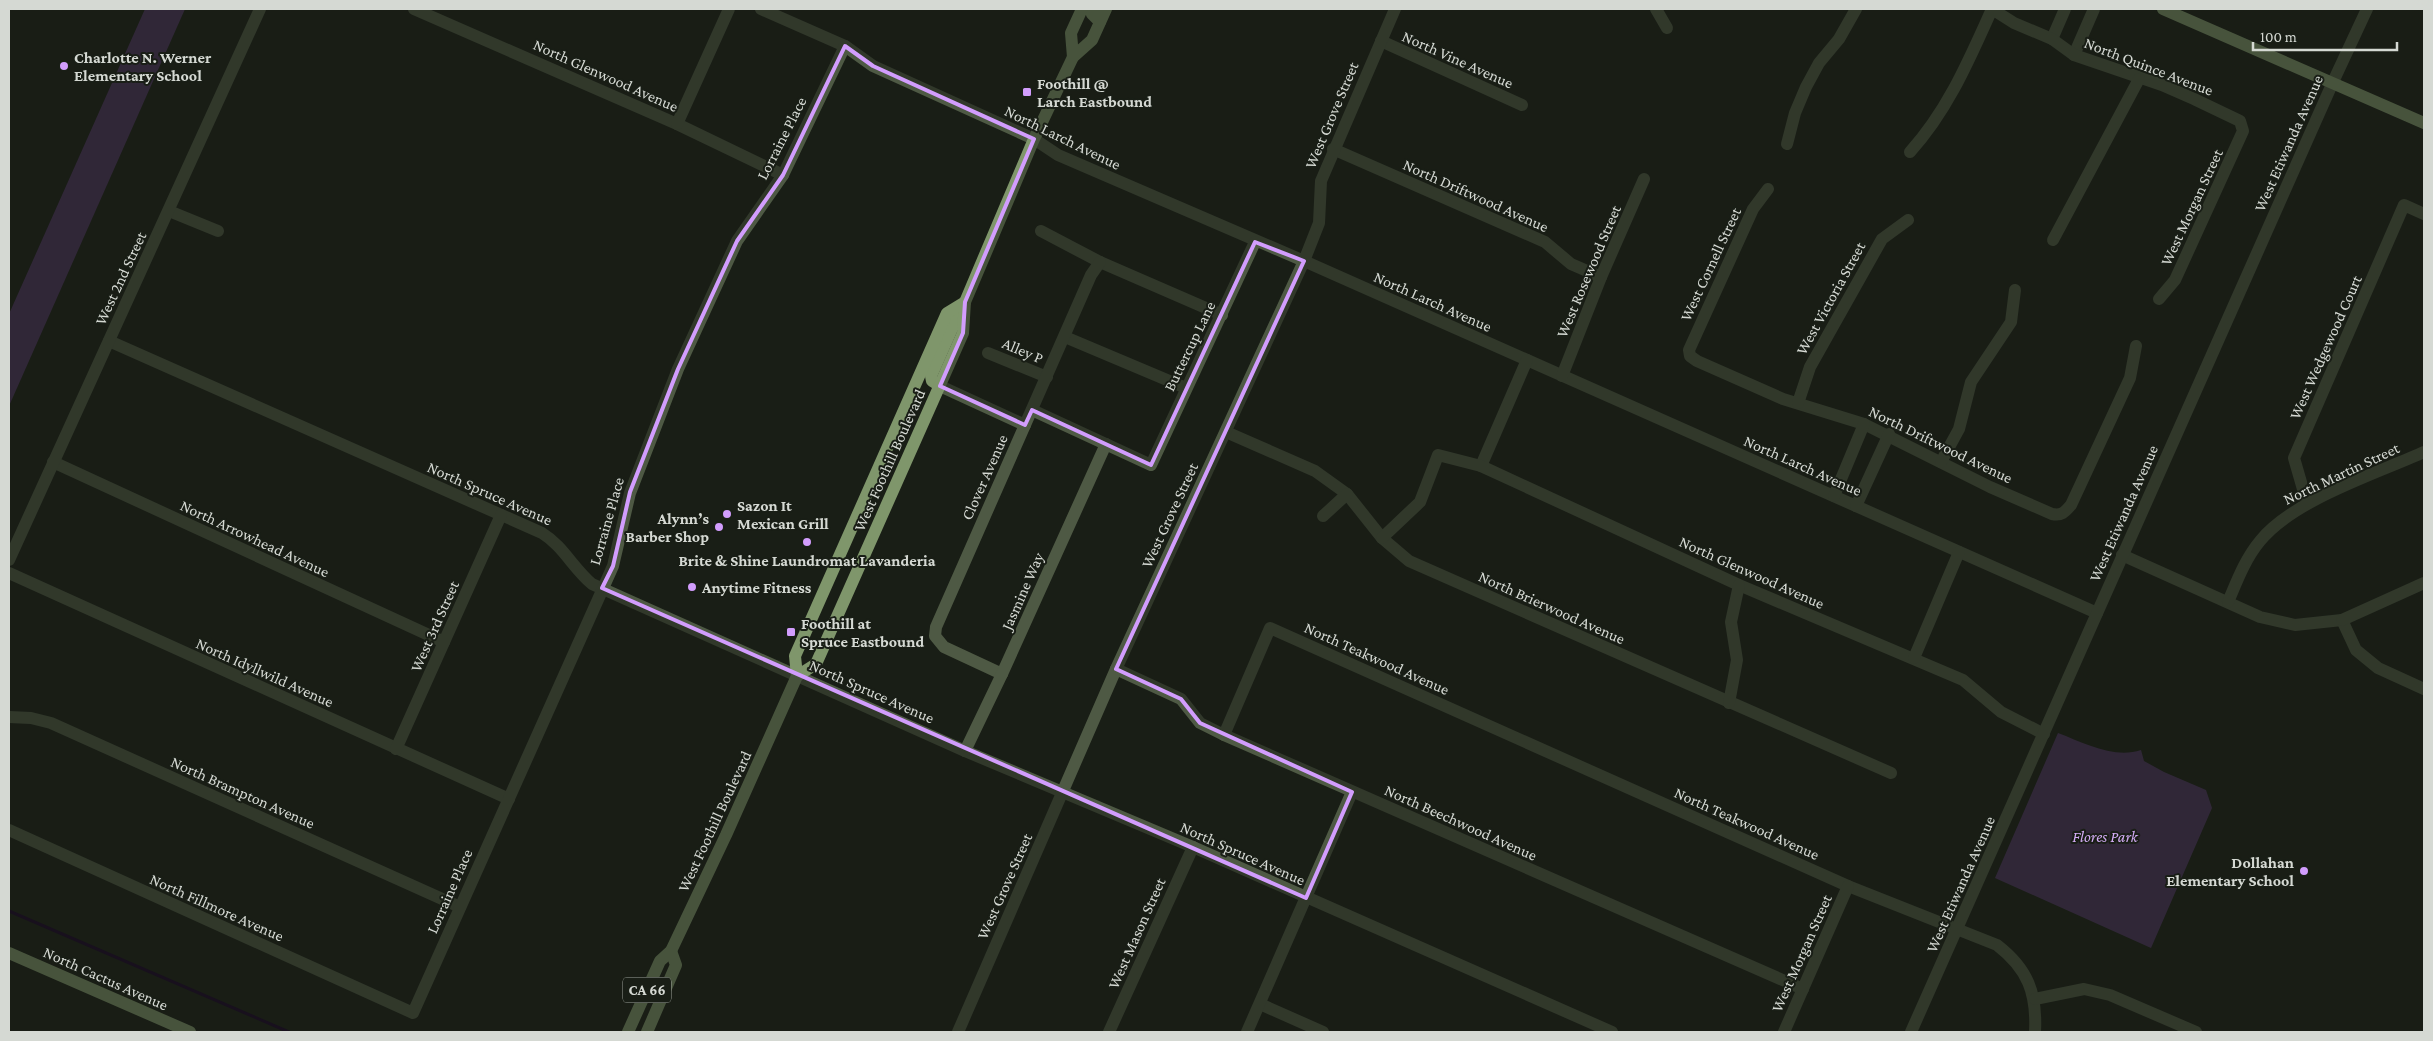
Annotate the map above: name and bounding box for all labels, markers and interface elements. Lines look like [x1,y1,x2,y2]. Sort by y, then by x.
scale bar [2253,20,2397,52]
street label: North Vine Avenue [1400,27,1516,92]
text: 100 m [2260,29,2297,45]
street label: North Quince Avenue [2082,34,2216,99]
street label: North Glenwood Avenue [531,36,681,115]
place label: Charlotte N. Werner Elementary School [74,49,212,84]
street label: West Grove Street [1301,59,1362,171]
marker: Charlotte N. Werner Elementary School [58,60,70,72]
street label: West Etiwanda Avenue [2251,72,2326,214]
place label: Foothill @ Larch Eastbound [1037,75,1152,110]
marker: Foothill @ Larch Eastbound [1021,86,1033,98]
street label: Lorraine Place [753,94,810,182]
street label: North Larch Avenue [1002,102,1124,173]
street label: West Morgan Street [2157,146,2227,269]
street label: North Driftwood Avenue [1400,156,1551,235]
street label: West Rosewood Street [1553,202,1624,340]
street label: West Cornell Street [1677,204,1744,324]
street label: West 2nd Street [91,228,150,327]
street label: West Victoria Street [1792,238,1869,358]
street label: North Larch Avenue [1371,268,1494,335]
street label: West Wedgewood Court [2286,272,2366,422]
street label: Buttercup Lane [1160,299,1219,394]
street label: Alley P [999,334,1046,368]
street label: West Foothill Boulevard [851,386,929,534]
street label: North Driftwood Avenue [1866,402,2015,487]
street label: Clover Avenue [958,432,1011,523]
street label: North Larch Avenue [1741,432,1864,499]
street label: North Martin Street [2281,439,2402,508]
street label: West Etiwanda Avenue [2086,442,2161,584]
street label: North Spruce Avenue [424,458,555,530]
street label: West Grove Street [1138,459,1201,570]
street label: Lorraine Place [586,475,627,567]
street label: North Arrowhead Avenue [178,496,332,580]
place label: Sazon It Mexican Grill [737,497,829,532]
marker: Sazon It Mexican Grill [721,508,733,520]
place label: Alynn’s Barber Shop [626,510,709,545]
marker: Alynn’s Barber Shop [713,521,725,533]
street label: North Glenwood Avenue [1677,533,1827,612]
marker: Brite & Shine Laundromat Lavanderia [801,536,813,548]
street label: Jasmine Way [997,549,1048,635]
place label: Brite & Shine Laundromat Lavanderia [678,552,936,569]
street label: North Brierwood Avenue [1476,567,1628,647]
street label: West 3rd Street [407,578,462,674]
place label: Anytime Fitness [701,579,812,596]
marker: Anytime Fitness [686,581,698,593]
place label: Foothill at Spruce Eastbound [801,615,924,650]
street label: North Teakwood Avenue [1302,619,1452,698]
marker: Foothill at Spruce Eastbound [785,626,797,638]
street label: North Idyllwild Avenue [193,634,336,711]
street label: North Spruce Avenue [806,656,937,728]
street label: West Foothill Boulevard [674,748,755,894]
street label: North Brampton Avenue [168,753,317,833]
street label: North Beechwood Avenue [1382,781,1540,864]
street label: North Teakwood Avenue [1672,784,1822,863]
street label: West Etiwanda Avenue [1923,813,1998,955]
street label: North Spruce Avenue [1177,818,1308,890]
park label: Flores Park [2072,828,2139,845]
street label: West Grove Street [974,830,1036,942]
street label: Lorraine Place [423,846,476,936]
place label: Dollahan Elementary School [2166,854,2294,889]
marker: Dollahan Elementary School [2298,865,2310,877]
street label: North Fillmore Avenue [147,870,286,945]
street label: West Mason Street [1104,874,1169,991]
street label: West Morgan Street [1768,891,1836,1015]
street label: North Cactus Avenue [41,943,171,1014]
road number: CA 66 [623,978,671,1002]

